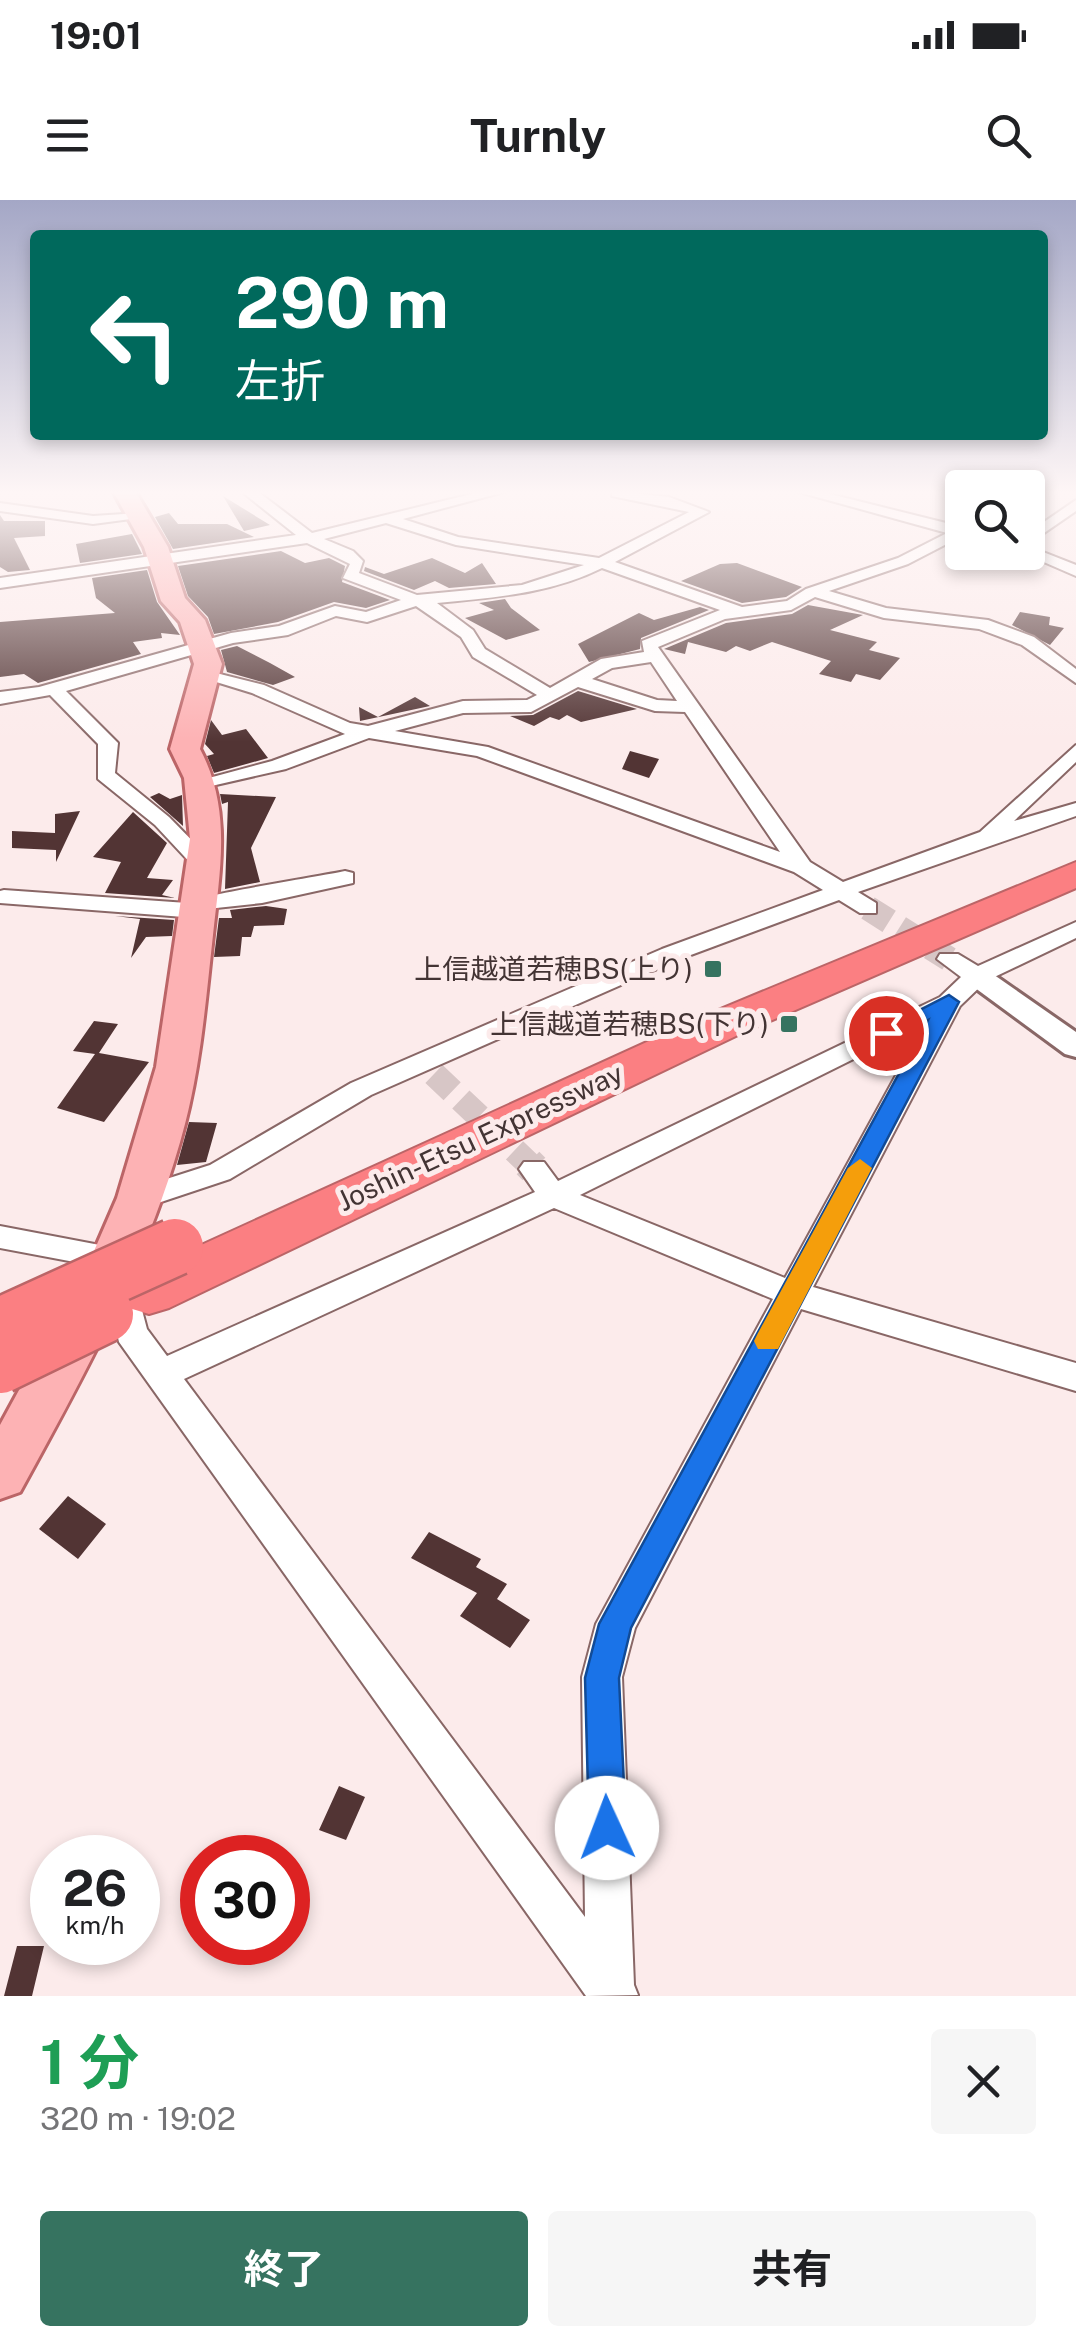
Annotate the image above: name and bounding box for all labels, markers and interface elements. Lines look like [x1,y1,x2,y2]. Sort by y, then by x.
text: 19:01 [50,13,142,58]
icon: menu [40,108,95,163]
icon: search [981,108,1036,163]
text: Turnly [470,109,606,162]
text: 290 m [235,261,449,344]
icon: left [70,270,200,400]
text: 左折 [235,354,325,407]
map controls [945,470,1045,570]
button: search [945,470,1045,570]
place label: 上信越道若穂BS(上り) [414,952,693,985]
marker: 上信越道若穂BS(上り) [702,958,724,980]
pin [844,991,929,1076]
icon: arrive [859,1006,914,1061]
place label: 上信越道若穂BS(下り) [490,1007,769,1040]
marker: 上信越道若穂BS(下り) [778,1013,800,1035]
street label: Joshin-Etsu Expressway [332,1056,628,1217]
position arrow [555,1776,659,1880]
speed limit sign: 30 [180,1835,310,1965]
text: 26 [63,1858,127,1917]
text: km/h [66,1910,124,1940]
text: 1 分 [40,2027,139,2098]
button: close [931,2029,1036,2134]
text: 320 m · 19:02 [40,2100,236,2137]
button: 終了 [40,2211,528,2326]
button: 共有 [548,2211,1036,2326]

